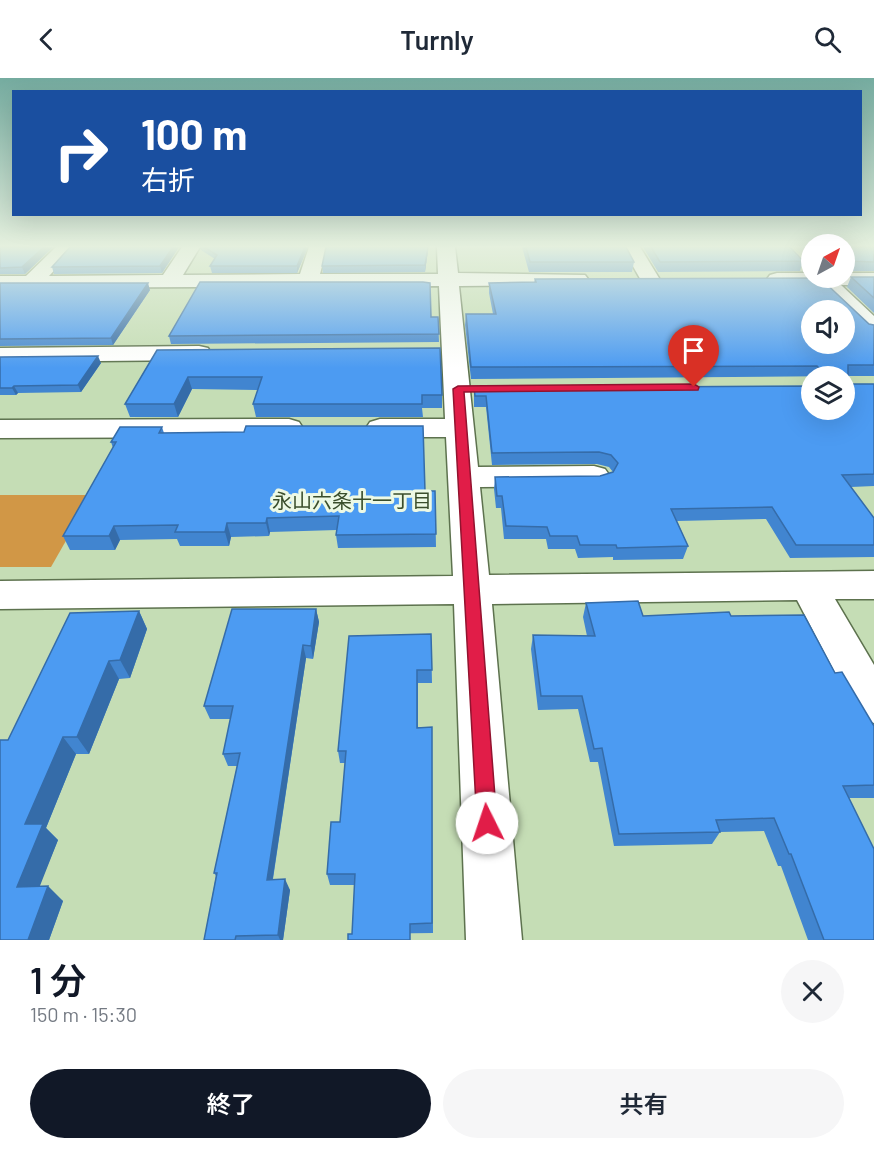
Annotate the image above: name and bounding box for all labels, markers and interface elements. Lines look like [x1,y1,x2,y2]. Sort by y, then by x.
icon: back [30,23,63,56]
text: Turnly [400,23,474,55]
icon: search [811,23,844,56]
text: 100 m [141,108,247,158]
icon: right [42,114,120,192]
text: 右折 [141,163,195,195]
north arrow [801,234,855,288]
map controls [801,234,855,420]
button: sound [801,300,855,354]
pin [668,325,719,387]
icon: arrive [677,334,710,367]
button: layers [801,366,855,420]
district label: 永山六条十一丁目 [272,488,432,512]
position arrow [455,791,519,855]
text: 1 分 [30,958,86,1001]
button: close [781,960,844,1023]
text: 150 m · 15:30 [30,1002,137,1026]
button: 終了 [30,1069,431,1138]
button: 共有 [443,1069,844,1138]

